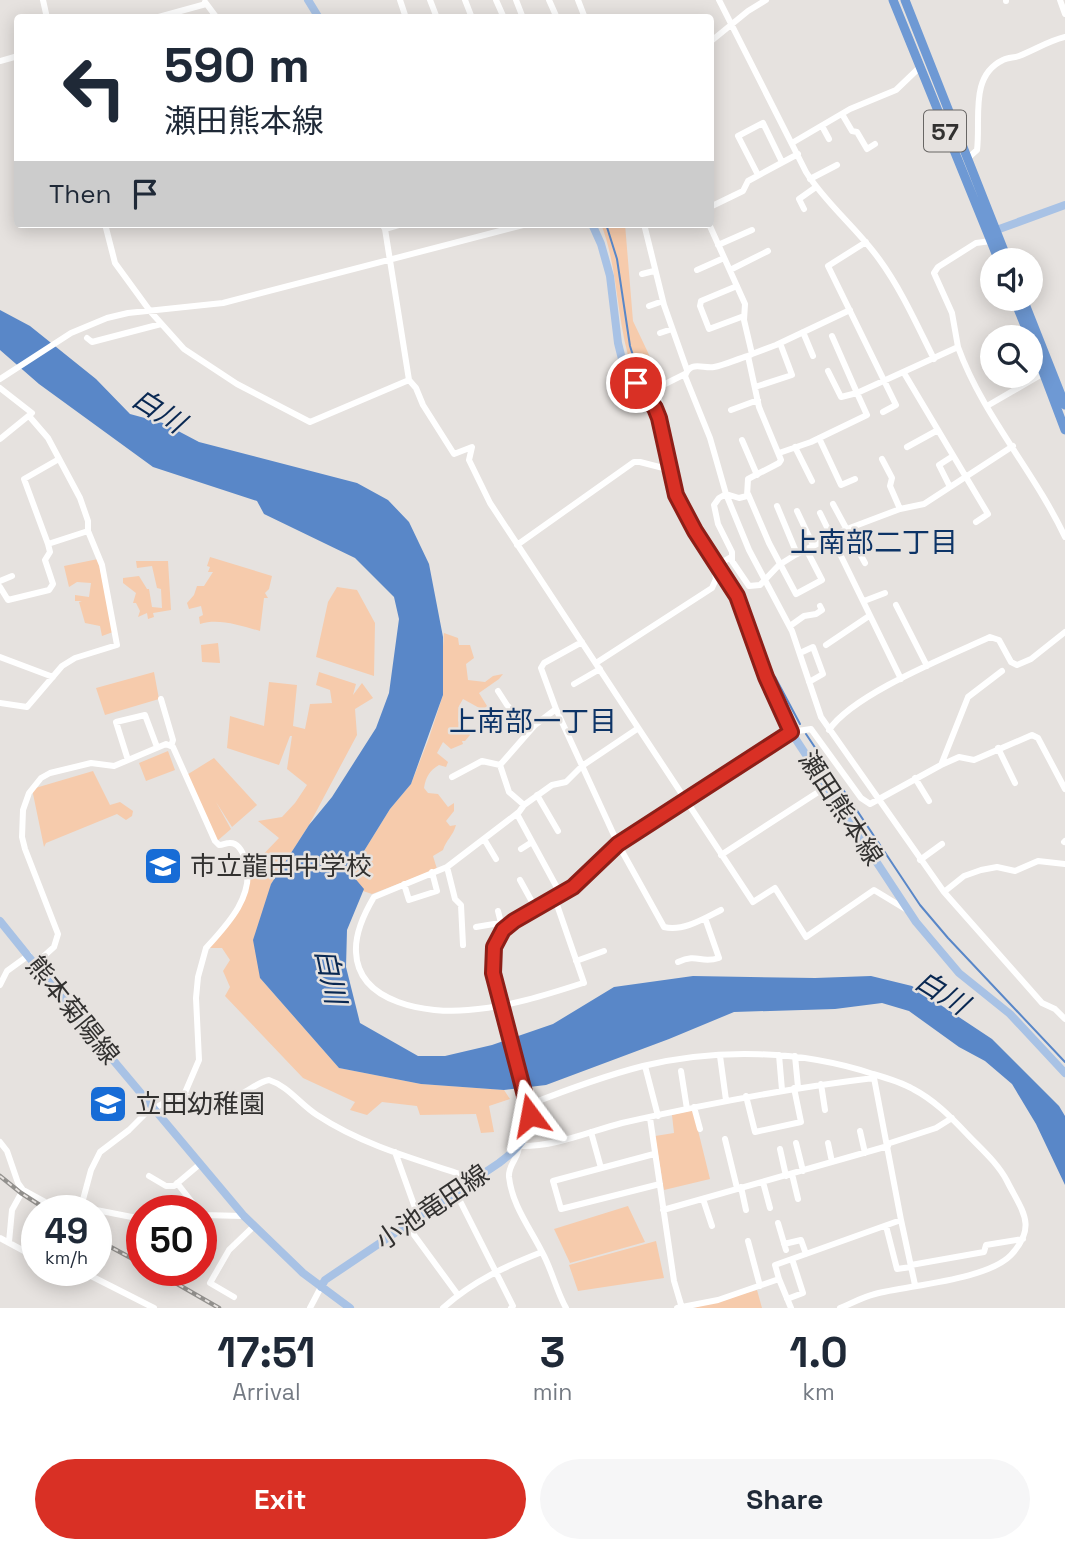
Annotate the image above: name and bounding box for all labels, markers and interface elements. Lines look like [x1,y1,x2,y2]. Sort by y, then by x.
text: 590 m [164,34,310,96]
icon: left [49,42,140,133]
text: 瀬田熊本線 [164,101,324,141]
road number: 57 [924,110,966,152]
icon: arrive [126,175,164,213]
text: Then [49,177,112,211]
map controls [980,248,1043,388]
button: sound [980,248,1043,311]
button: search [980,325,1043,388]
pin [606,353,666,413]
icon: arrive [617,364,655,402]
water label: 白川 [126,380,195,442]
district label: 上南部二丁目 [790,524,958,560]
district label: 上南部一丁目 [449,703,617,739]
street label: 瀬田熊本線 [791,744,891,872]
school or university icon: 市立龍田中学校 [142,845,184,887]
place label: 市立龍田中学校 [190,849,372,883]
water label: 白川 [308,945,355,1010]
street label: 熊本菊陽線 [19,949,127,1071]
water label: 白川 [909,962,978,1024]
position arrow [493,1078,567,1152]
school or university icon: 立田幼稚園 [87,1083,129,1125]
place label: 立田幼稚園 [135,1087,265,1121]
street label: 小池竜田線 [369,1157,495,1257]
speed limit sign: 50 [126,1195,217,1286]
text: 49 [45,1209,88,1253]
text: km/h [45,1246,88,1269]
text: 17:51 [217,1326,315,1379]
text: 3 [540,1326,565,1379]
text: 1.0 [790,1326,848,1379]
text: Arrival [232,1377,301,1407]
text: min [533,1377,572,1407]
text: km [803,1377,835,1407]
button: Exit [35,1459,526,1539]
button: Share [540,1459,1030,1539]

